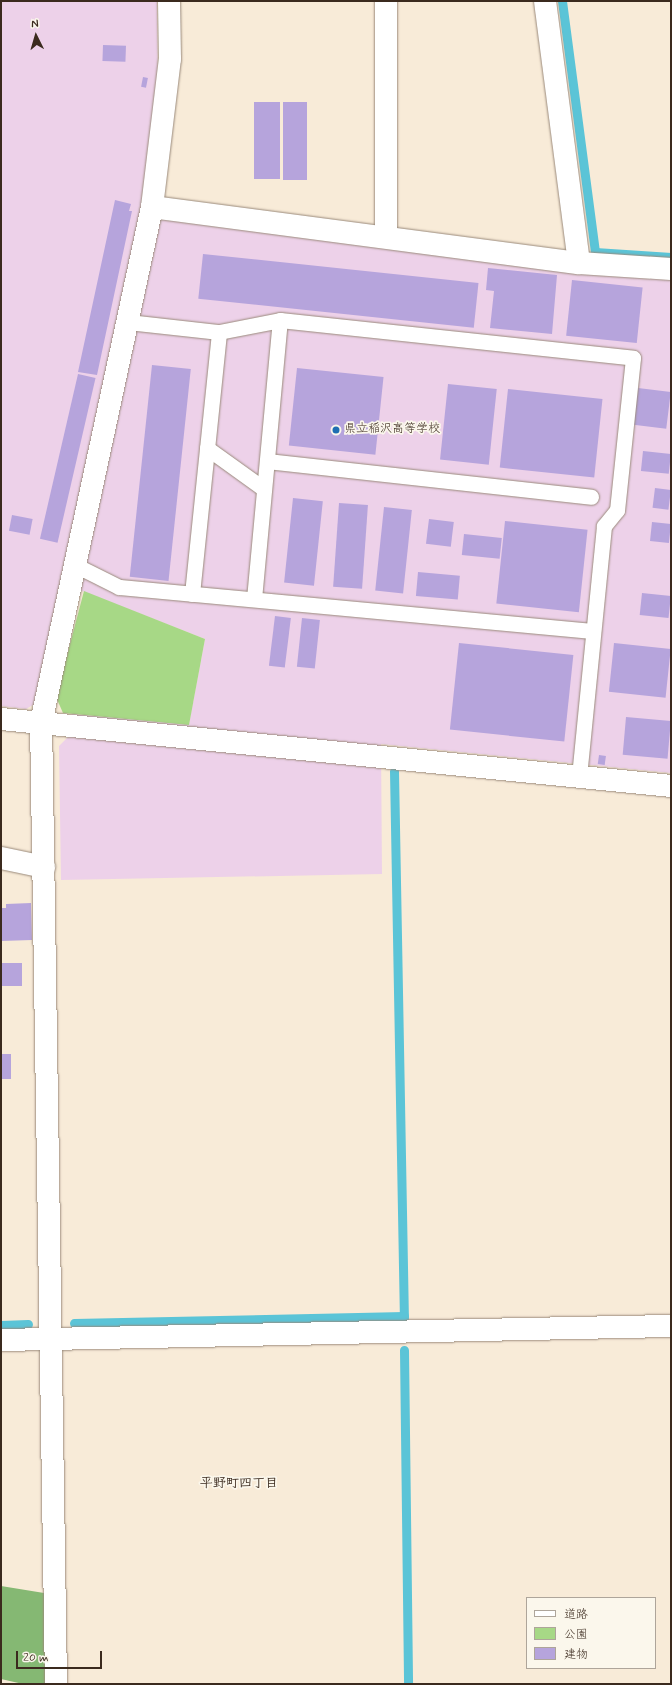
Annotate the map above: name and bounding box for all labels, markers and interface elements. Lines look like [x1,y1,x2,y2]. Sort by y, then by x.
north arrow [16,16,56,56]
text: N [31,17,39,31]
place label: 県立稲沢高等学校 [344,423,440,437]
marker: 県立稲沢高等学校 [331,425,341,435]
district label: 平野町四丁目 [200,1476,278,1492]
legend [526,1597,656,1669]
text: 道路 [564,1607,588,1623]
text: 公園 [564,1627,588,1643]
scale bar [18,1643,104,1669]
text: 建物 [564,1647,588,1663]
text: 20 m [23,1650,49,1666]

